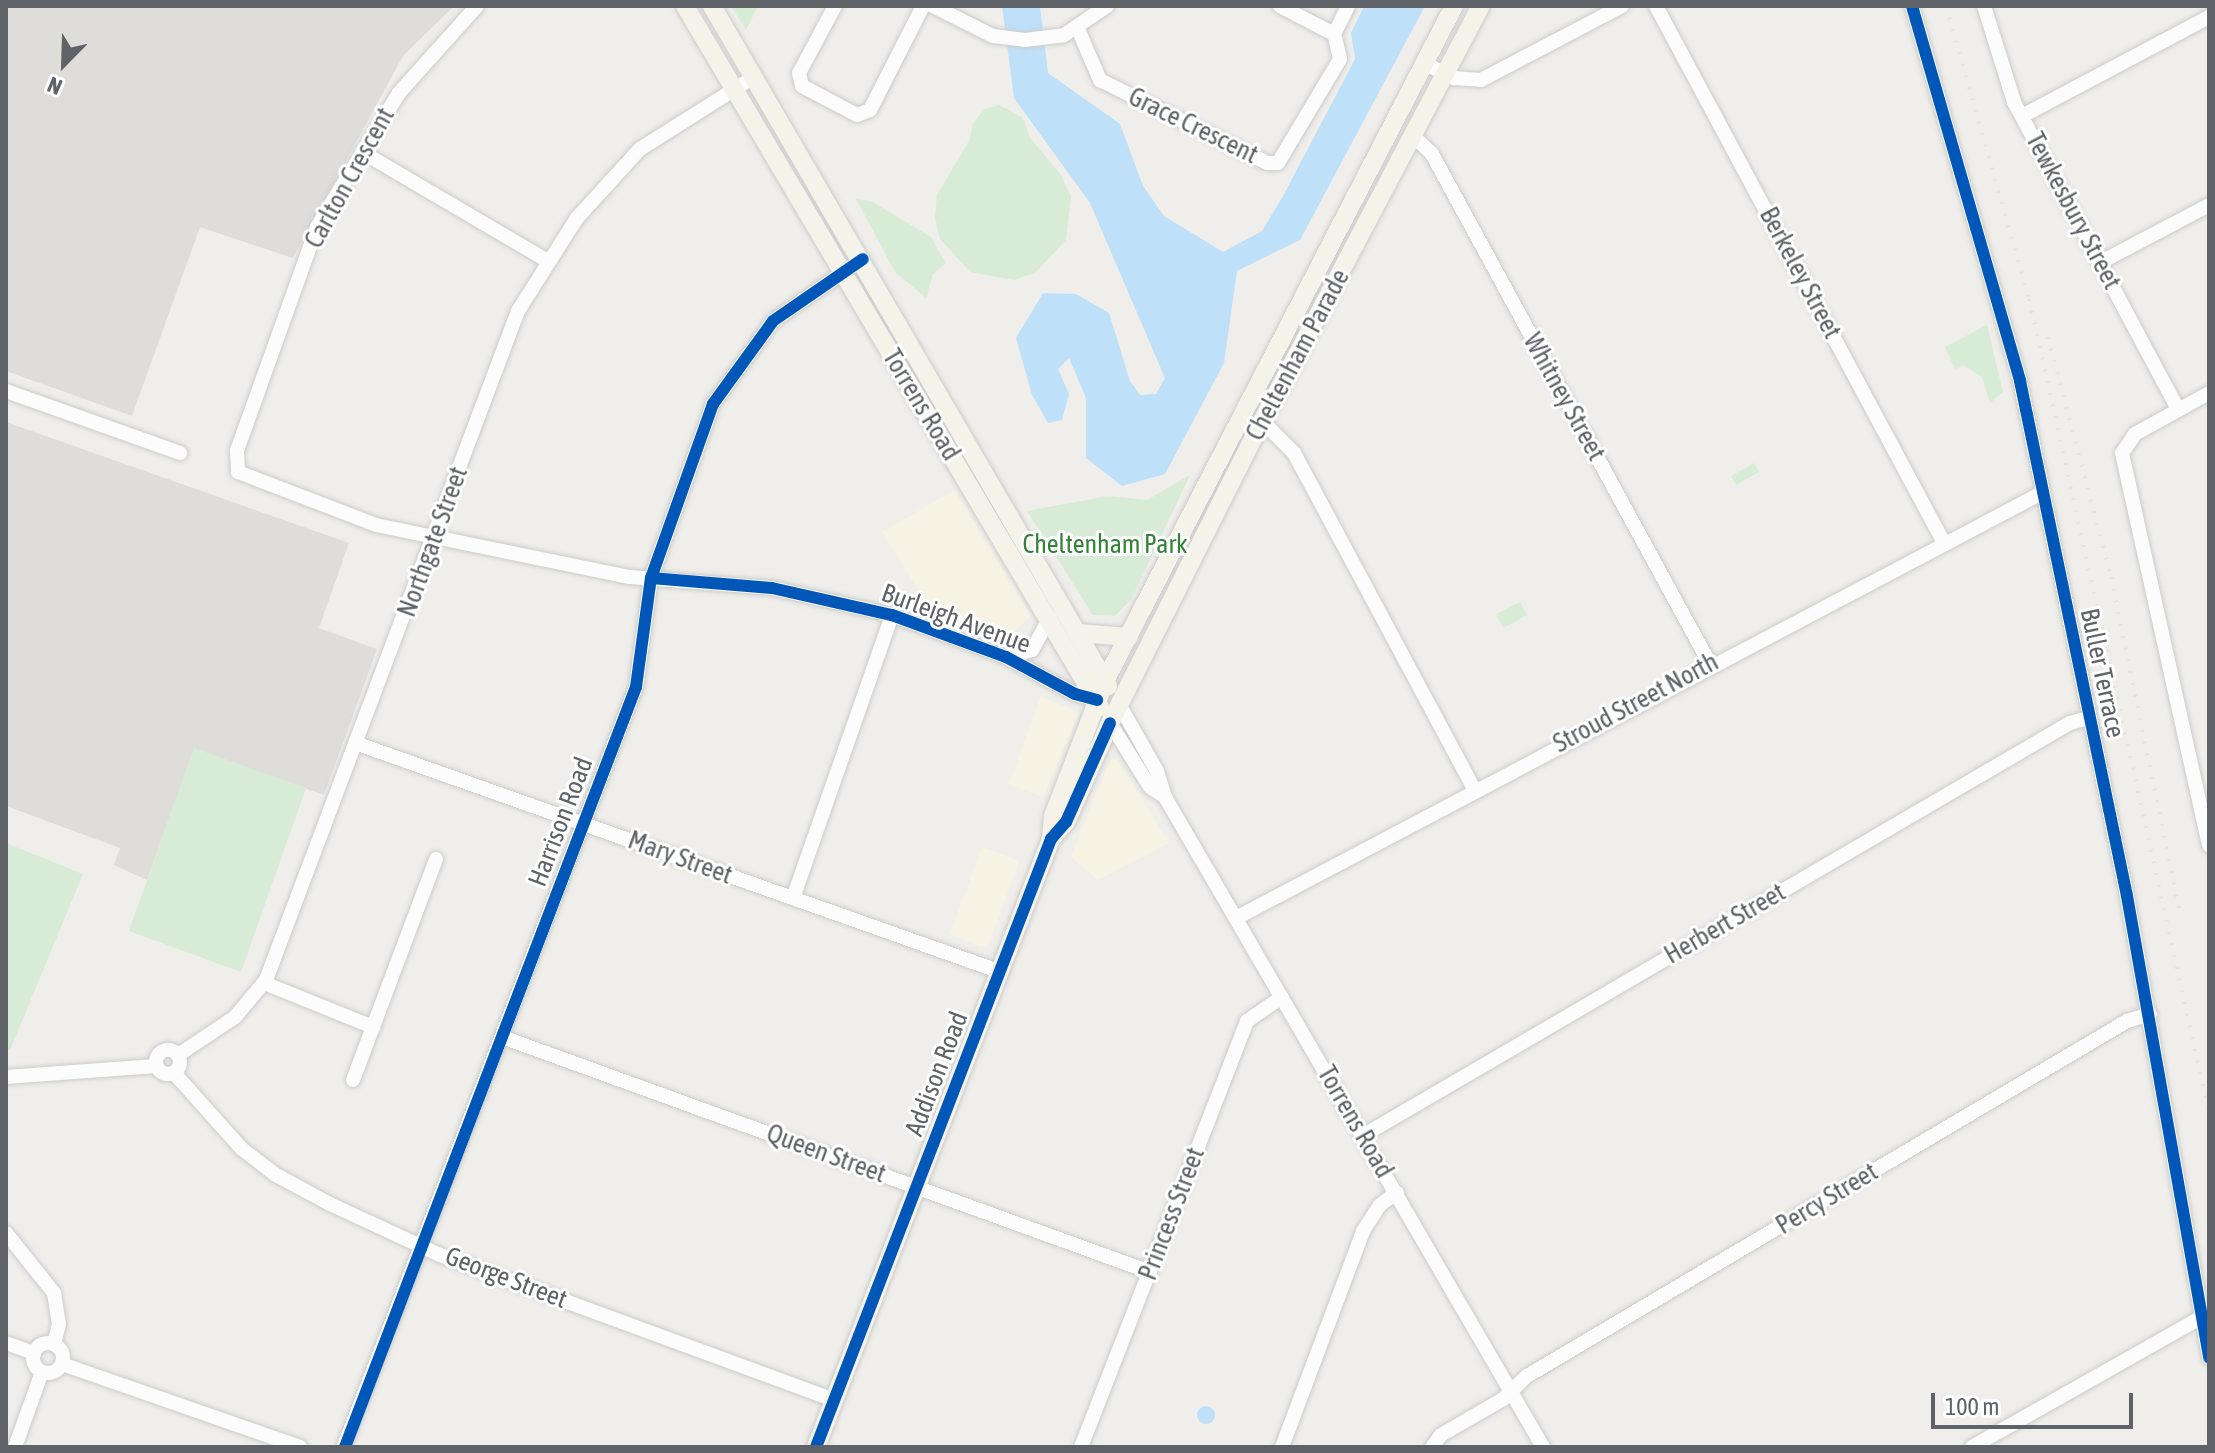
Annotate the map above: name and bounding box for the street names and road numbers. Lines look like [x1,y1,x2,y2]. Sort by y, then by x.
street label: Grace Crescent [1123,81,1263,171]
street label: Carlton Crescent [299,102,401,254]
street label: Tewkesbury Street [2019,127,2127,295]
street label: Berkeley Street [1752,202,1848,344]
street label: Cheltenham Parade [1240,264,1356,446]
street label: Whitney Street [1516,328,1612,466]
street label: Torrens Road [876,344,966,466]
street label: Northgate Street [391,463,475,621]
street label: Burleigh Avenue [877,578,1035,660]
street label: Buller Terrace [2073,605,2131,741]
street label: Stroud Street North [1548,646,1724,760]
street label: Harrison Road [522,753,600,891]
street label: Mary Street [624,825,736,891]
street label: Herbert Street [1659,877,1791,971]
street label: Addison Road [899,1007,975,1141]
street label: Torrens Road [1310,1060,1400,1184]
street label: Queen Street [762,1118,890,1190]
street label: Princess Street [1132,1143,1212,1285]
street label: Percy Street [1771,1157,1883,1241]
street label: George Street [441,1241,571,1315]

